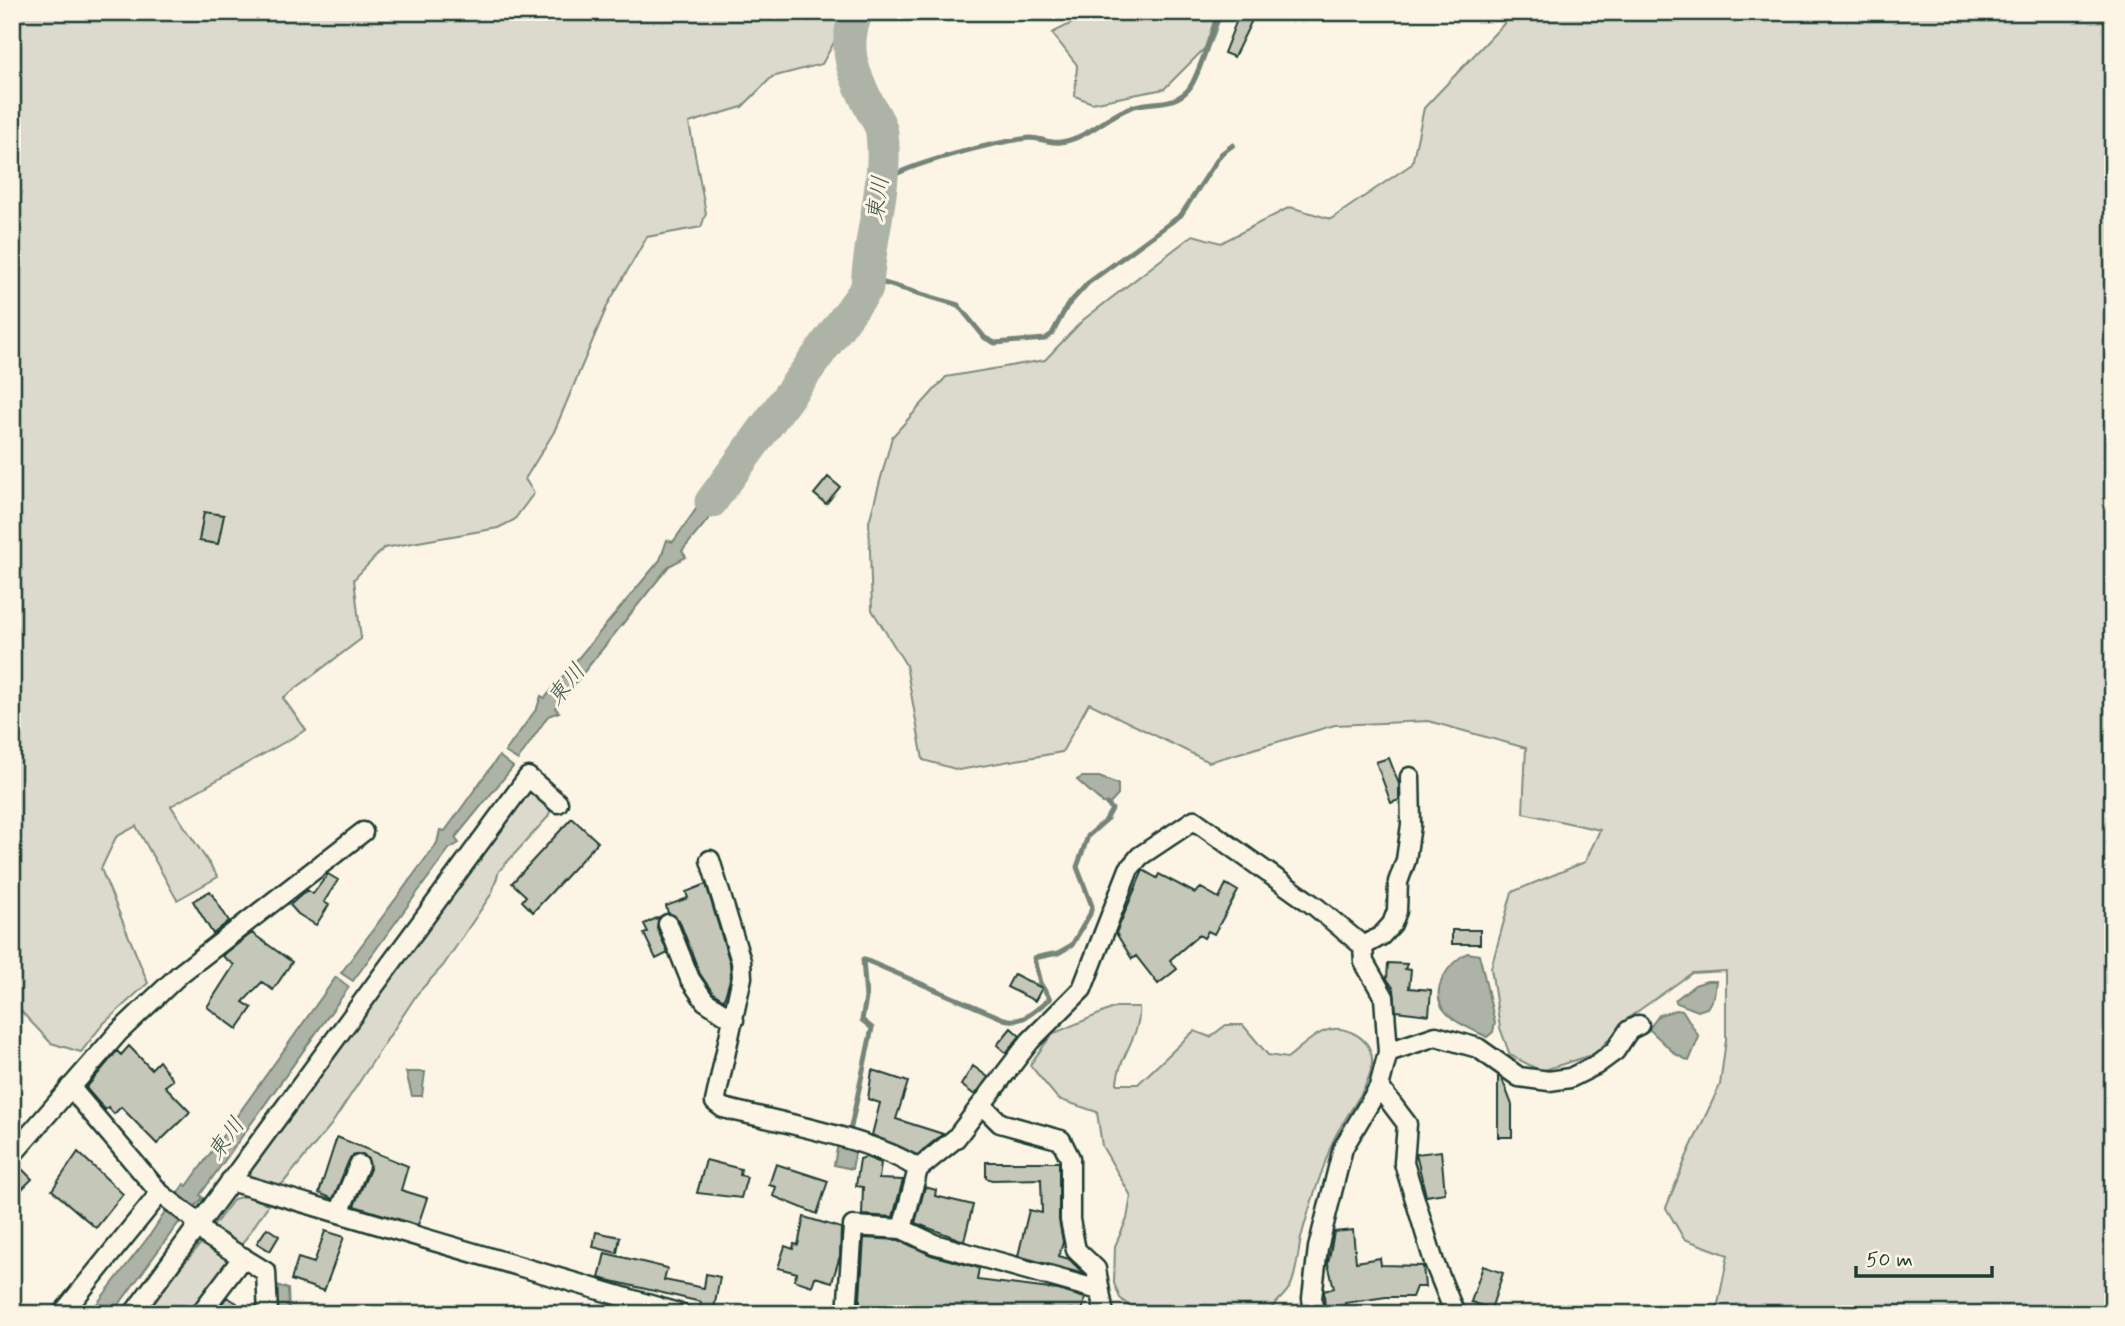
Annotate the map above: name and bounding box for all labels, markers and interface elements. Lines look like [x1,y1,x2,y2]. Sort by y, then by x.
water label: 東川 [861,174,897,224]
water label: 東川 [541,658,593,712]
water label: 東川 [201,1112,253,1166]
scale bar [1856,1235,1992,1279]
text: 50 m [1866,1246,1913,1274]

